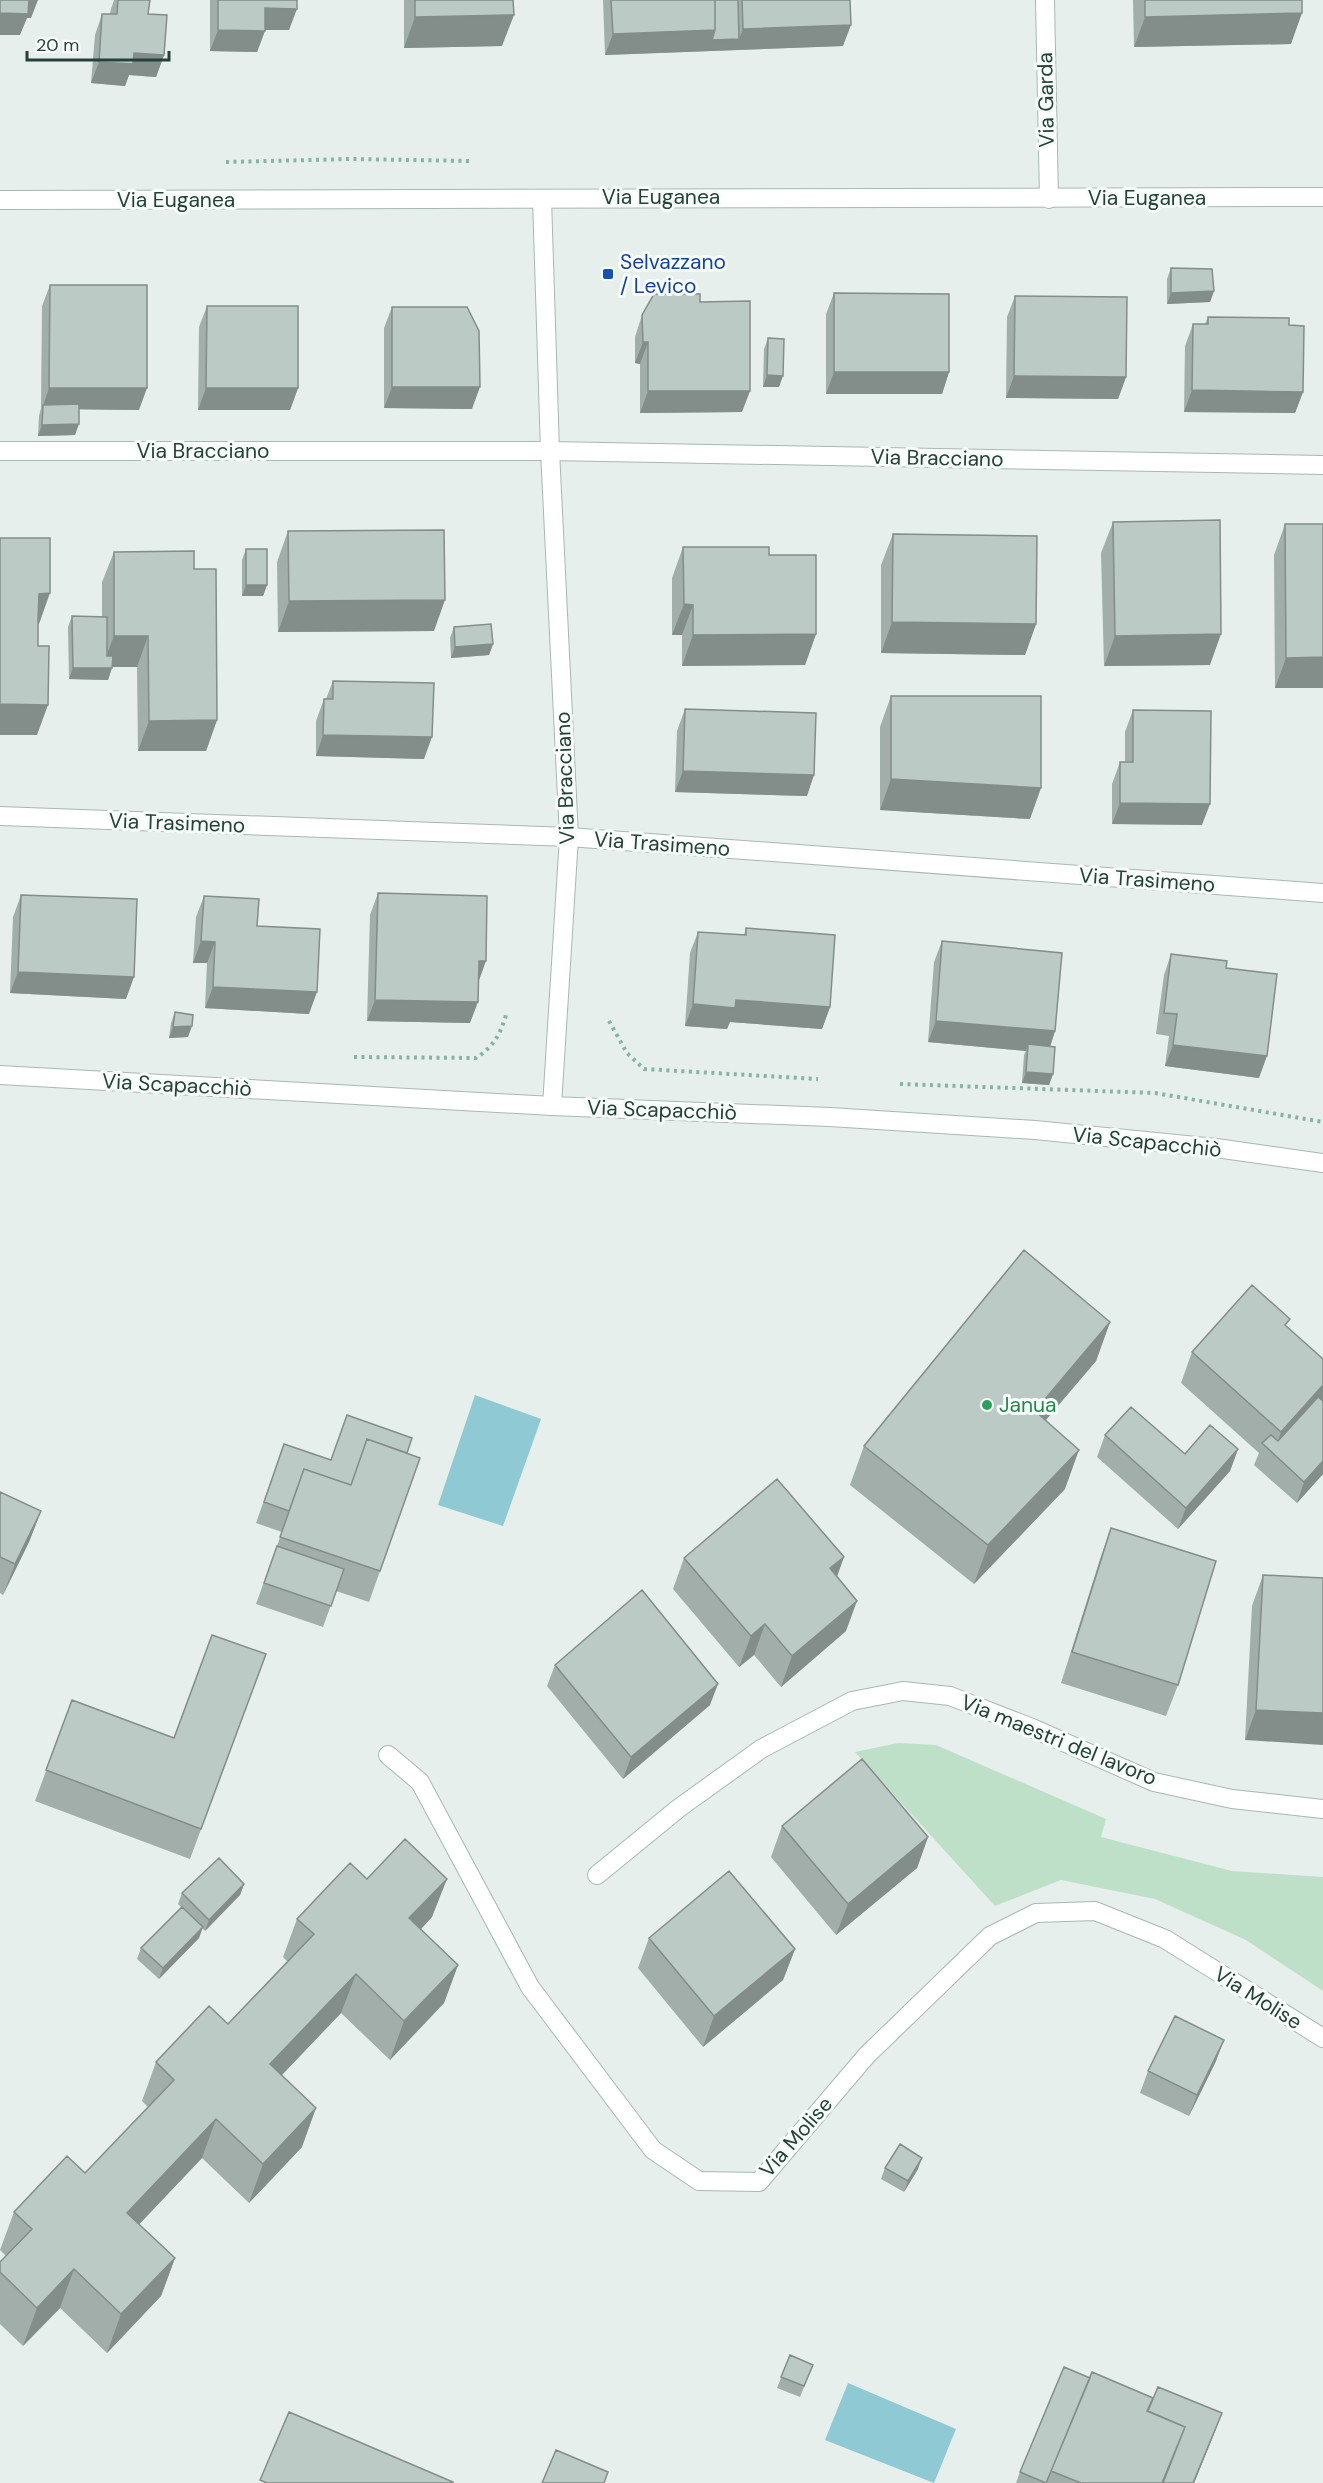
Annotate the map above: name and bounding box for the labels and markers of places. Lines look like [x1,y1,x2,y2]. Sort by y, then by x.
place label: Selvazzano / Levico [620,248,726,300]
marker: Selvazzano / Levico [601,267,615,281]
place label: Janua [999,1391,1056,1419]
marker: Janua [980,1398,994,1412]

